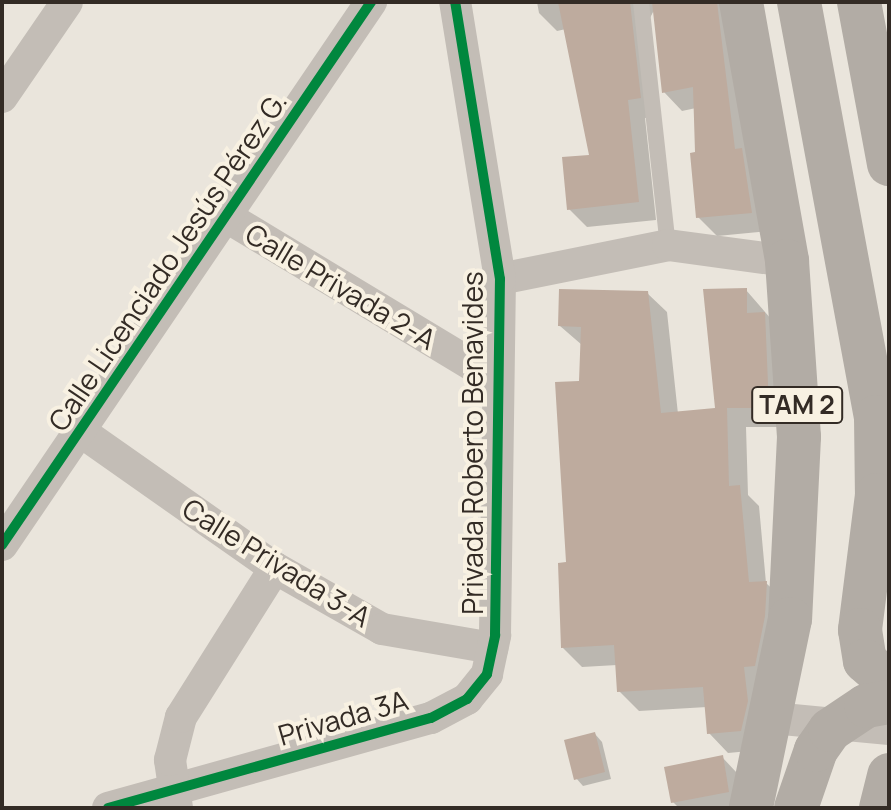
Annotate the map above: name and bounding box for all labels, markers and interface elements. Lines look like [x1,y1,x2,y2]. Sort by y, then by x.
street label: Calle Licenciado Jesús Pérez G. [41,85,293,437]
street label: Calle Privada 2-A [240,216,442,356]
street label: Privada Roberto Benavides [455,271,489,615]
road number: TAM 2 [751,383,843,427]
street label: Calle Privada 3-A [177,491,377,633]
street label: Privada 3A [274,682,412,752]

